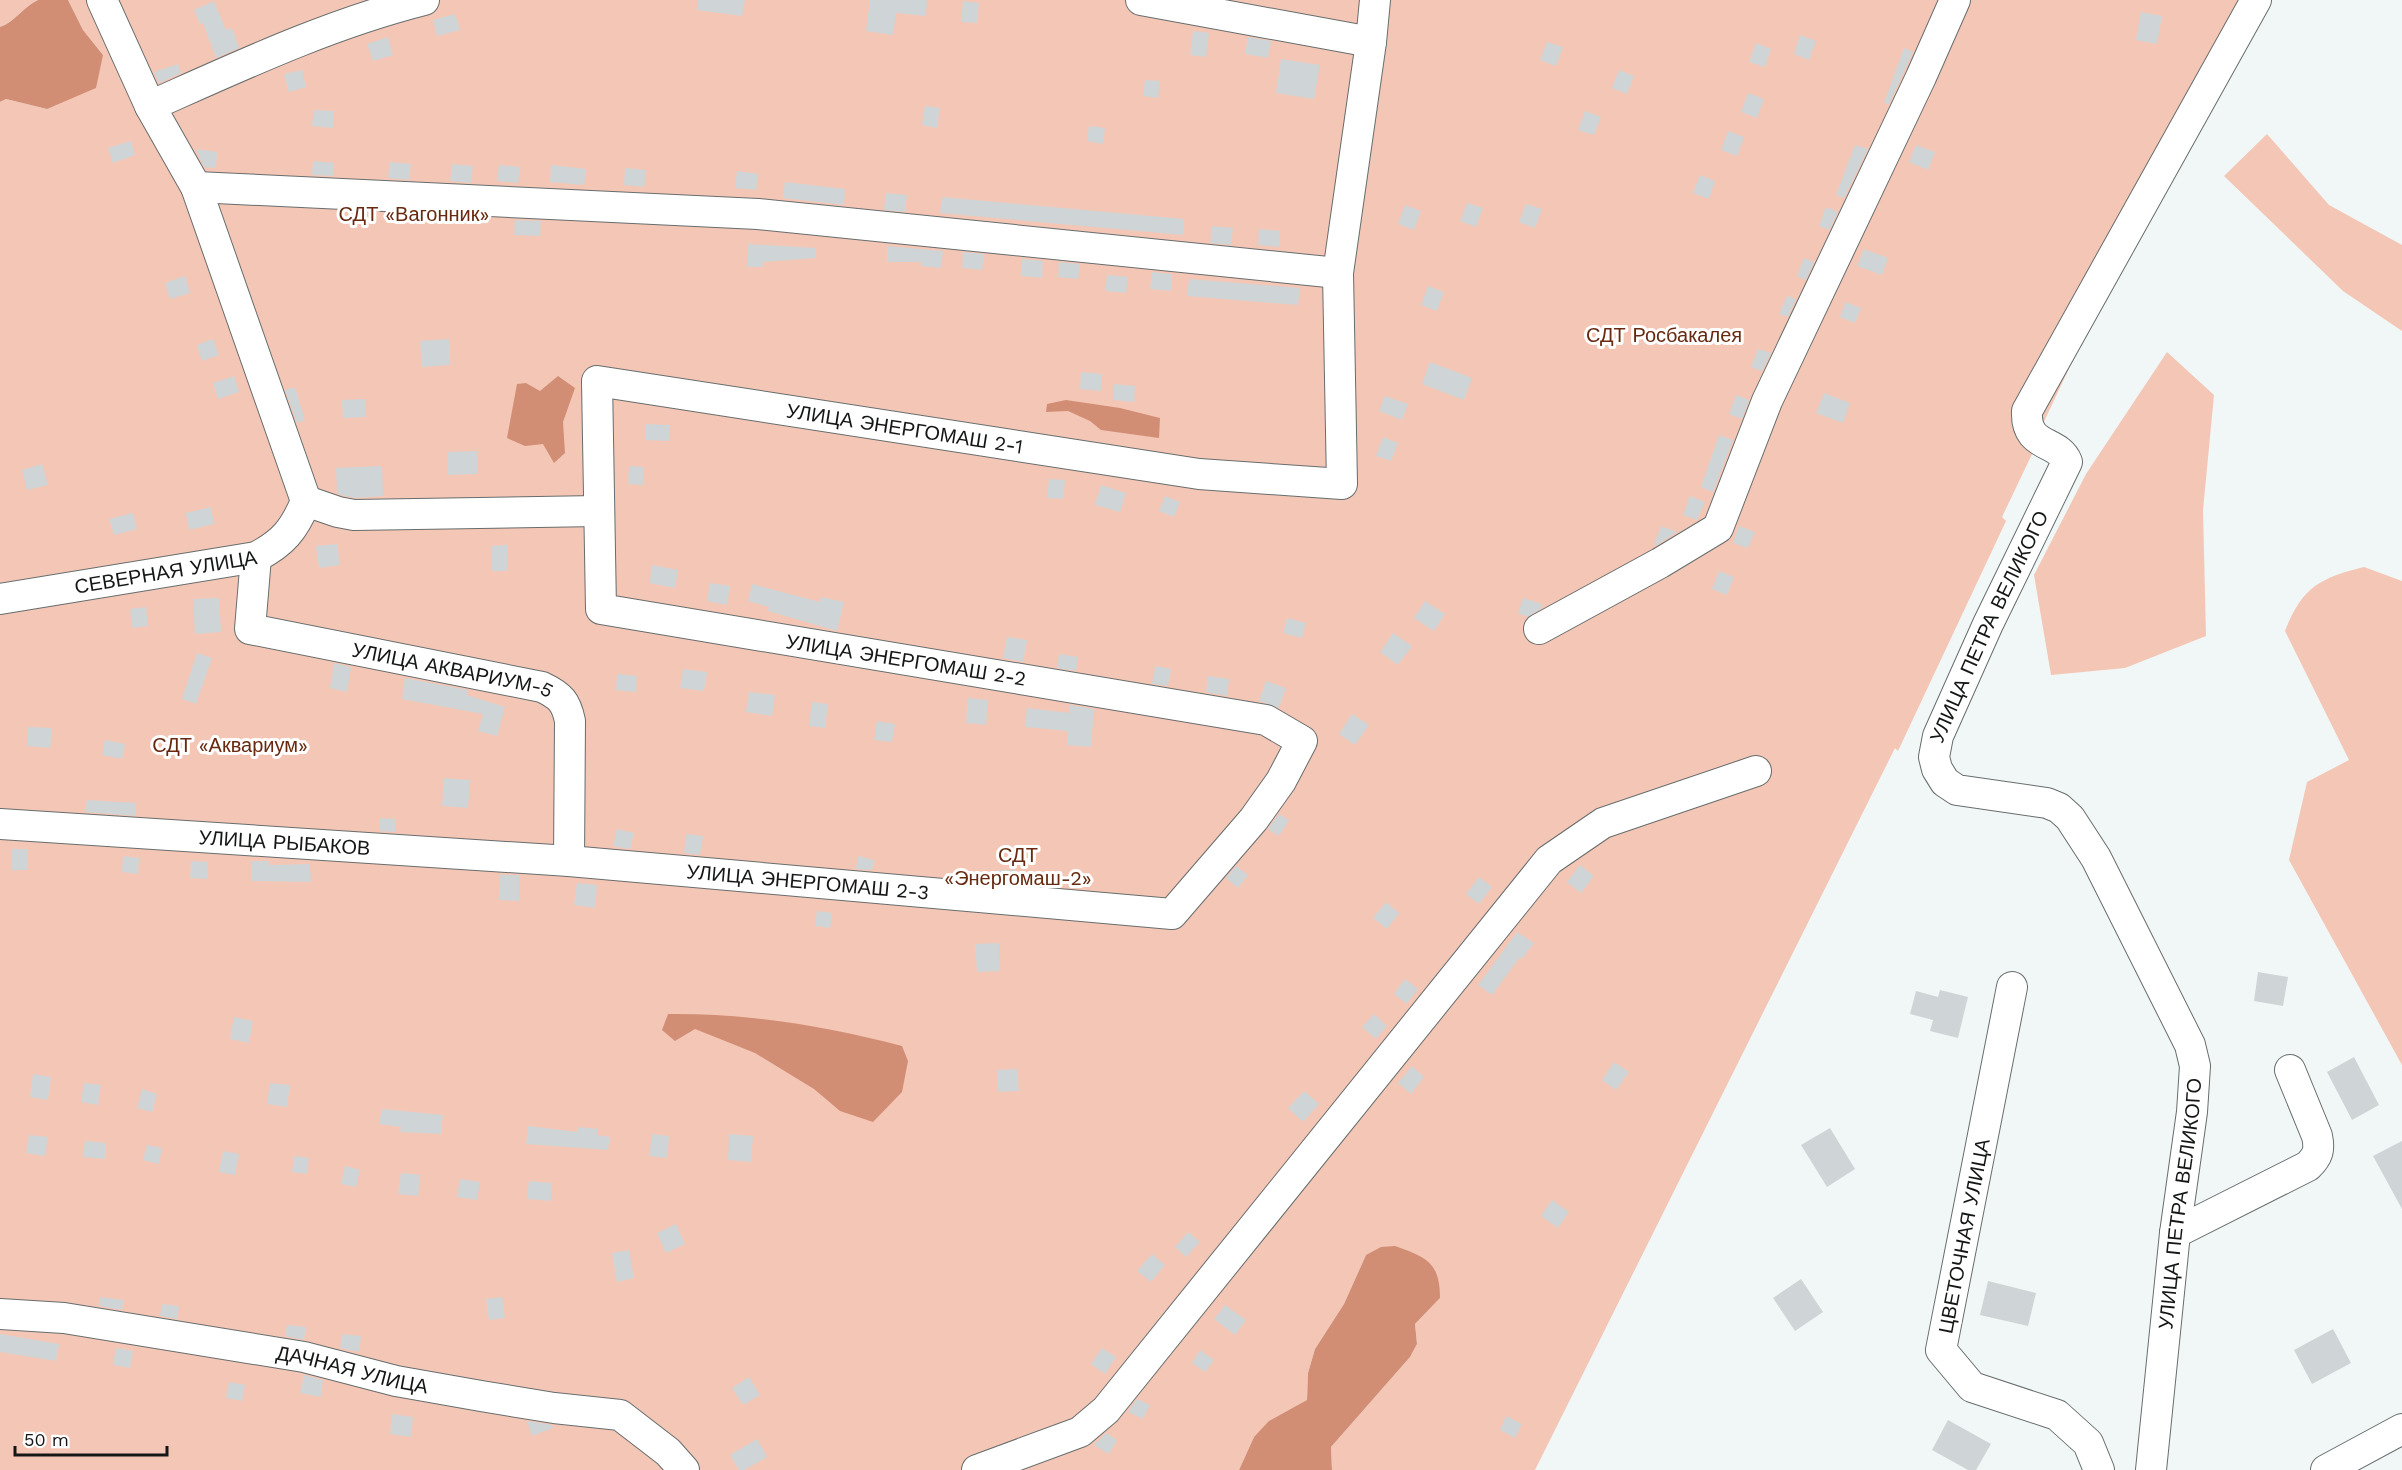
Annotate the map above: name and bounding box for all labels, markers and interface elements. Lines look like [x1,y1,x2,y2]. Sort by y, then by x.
park label: СДТ «Вагонник» [339,202,489,226]
park label: СДТ Росбакалея [1586,323,1742,347]
street label: УЛИЦА ЭНЕРГОМАШ 2-1 [785,398,1025,459]
street label: УЛИЦА ПЕТРА ВЕЛИКОГО [1925,507,2053,746]
street label: СЕВЕРНАЯ УЛИЦА [73,545,259,599]
street label: УЛИЦА ЭНЕРГОМАШ 2-2 [784,629,1028,691]
street label: УЛИЦА АКВАРИУМ-5 [350,638,558,703]
park label: СДТ «Аквариум» [152,733,308,757]
street label: УЛИЦА РЫБАКОВ [198,825,371,860]
park label: СДТ «Энергомаш-2» [944,843,1092,890]
street label: УЛИЦА ЭНЕРГОМАШ 2-3 [686,859,930,905]
street label: УЛИЦА ПЕТРА ВЕЛИКОГО [2153,1077,2206,1330]
street label: ЦВЕТОЧНАЯ УЛИЦА [1933,1136,1995,1335]
street label: ДАЧНАЯ УЛИЦА [274,1341,431,1399]
scale bar [15,1419,166,1457]
text: 50 m [24,1429,69,1450]

